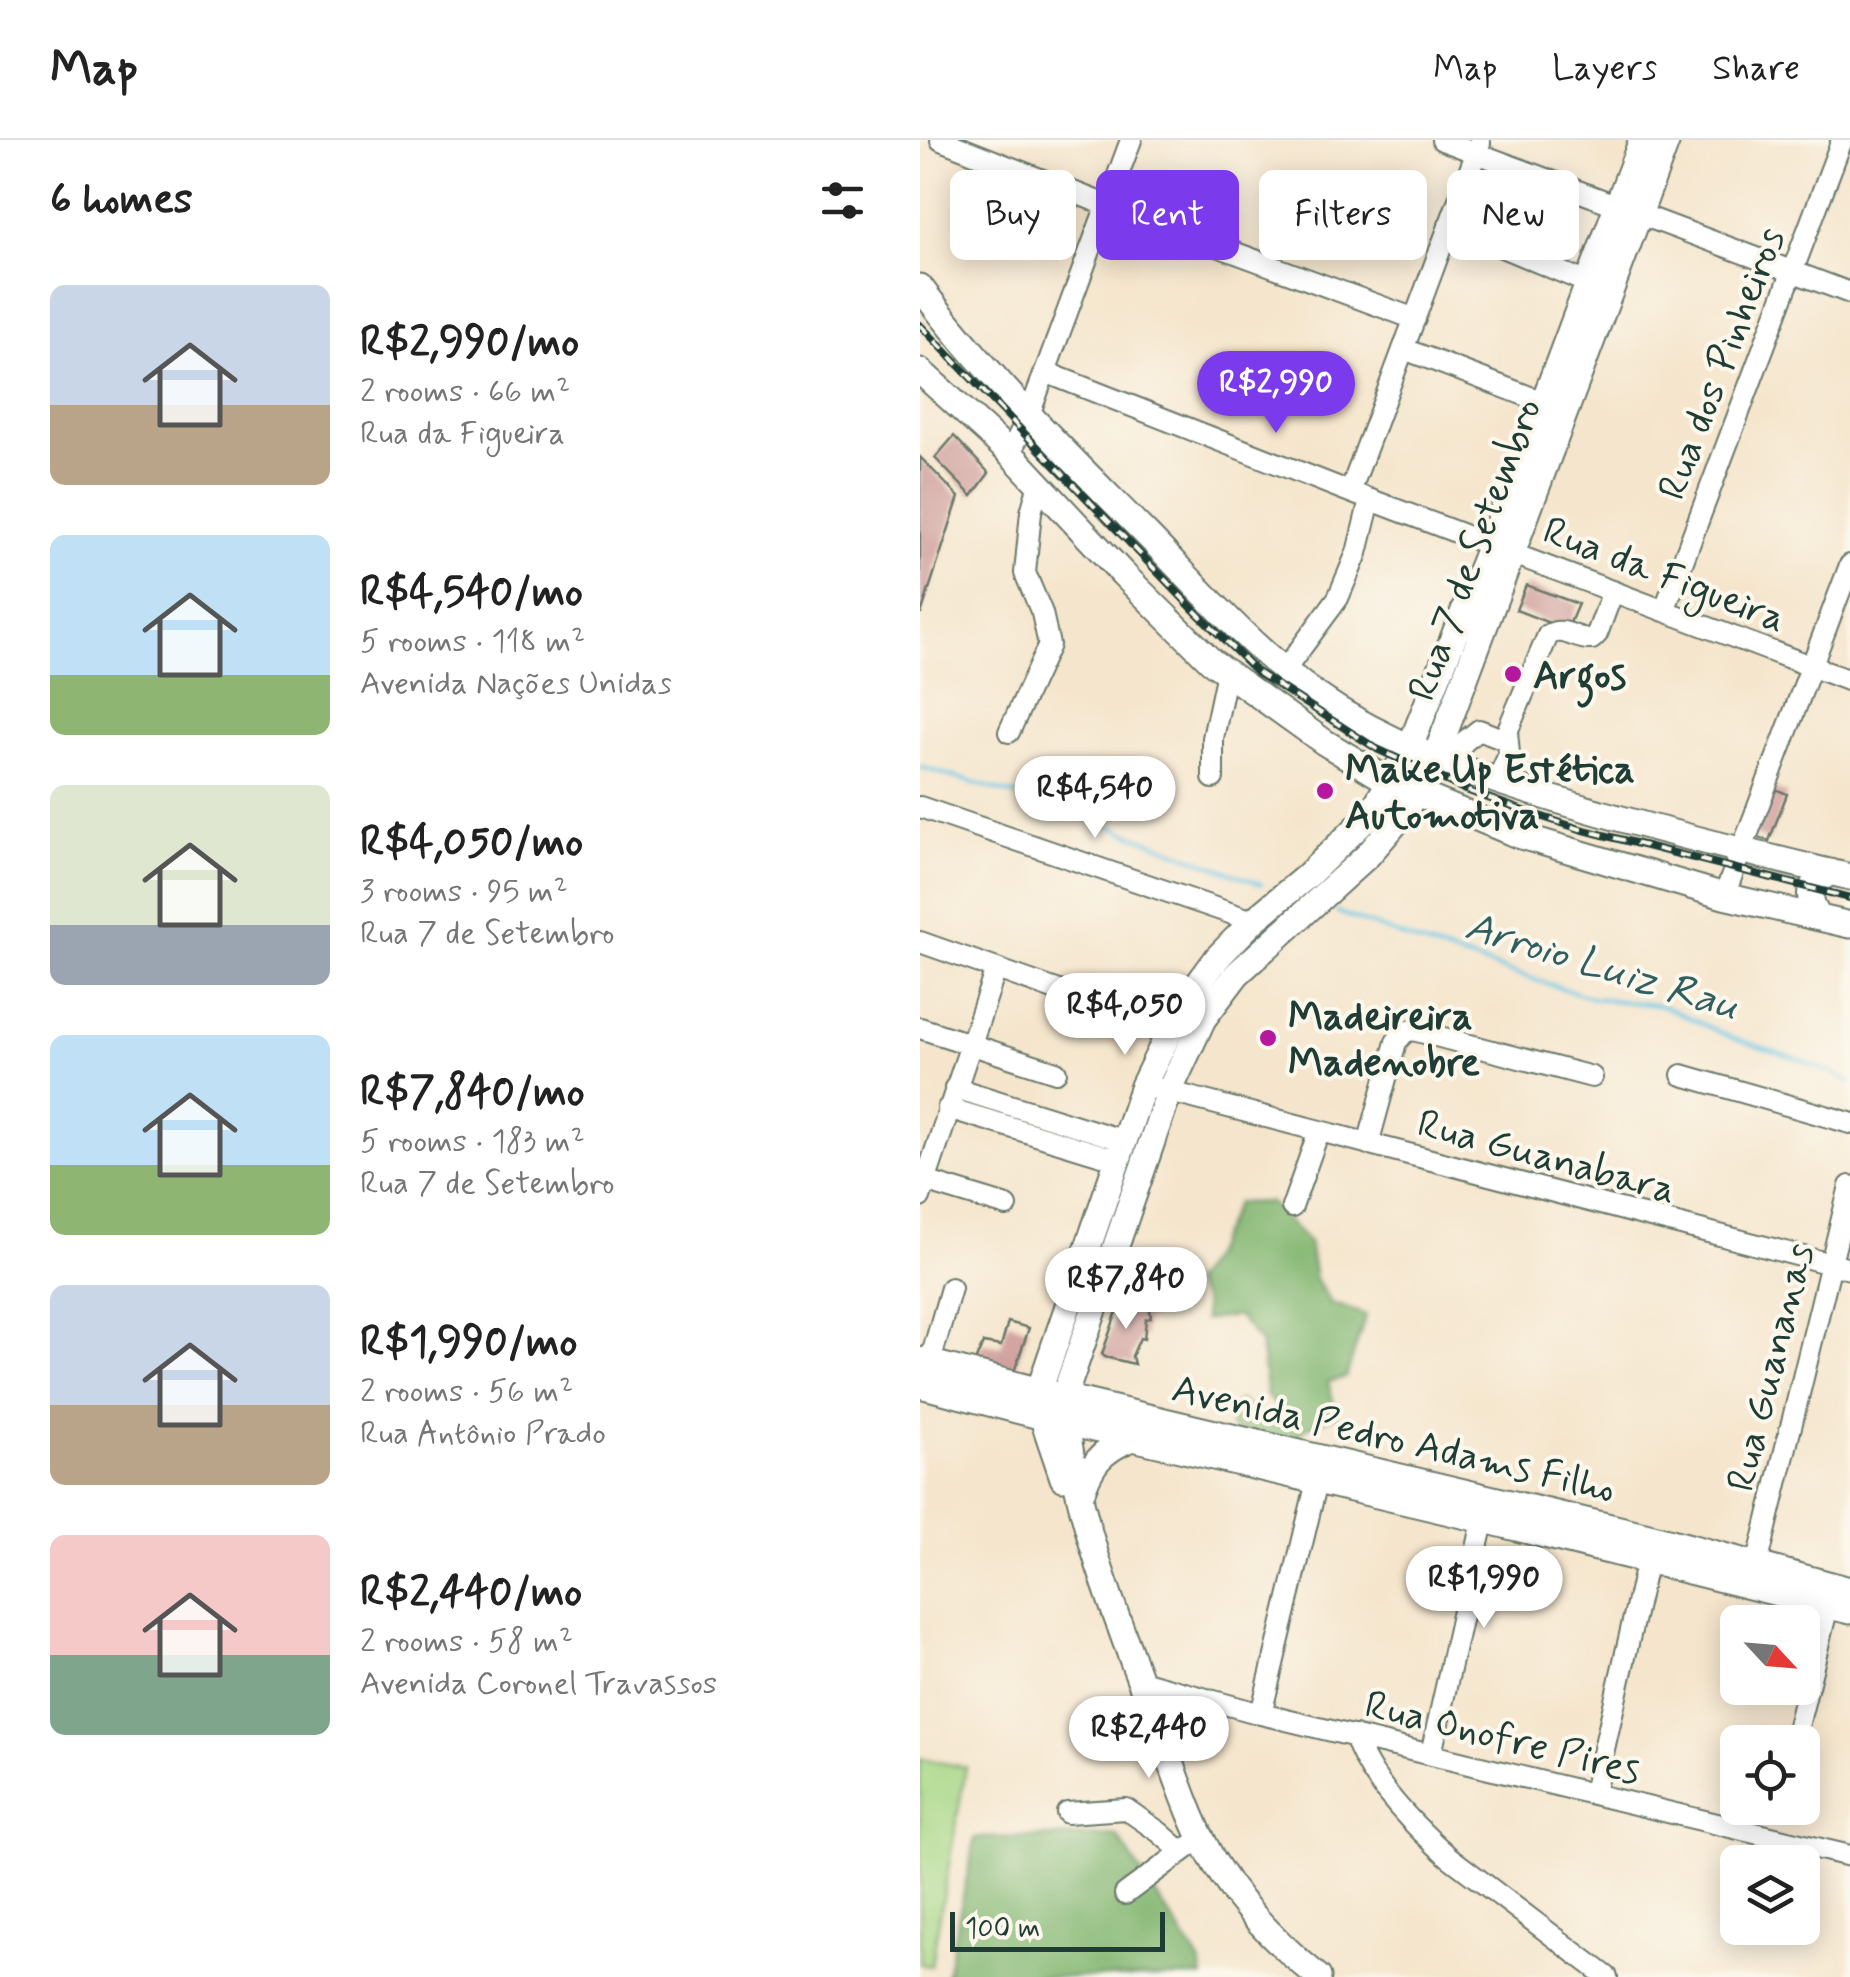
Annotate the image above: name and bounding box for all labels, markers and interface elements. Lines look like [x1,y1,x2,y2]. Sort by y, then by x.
text: Map [50,38,138,101]
text: Map [1433,46,1497,92]
text: Layers [1552,46,1657,92]
text: Share [1712,46,1800,92]
chip: Buy [950,170,1076,260]
chip: Rent [1096,170,1239,260]
chip: Filters [1259,170,1427,260]
chip: New [1447,170,1579,260]
text: 6 homes [50,173,193,228]
icon: filters [815,173,870,228]
street label: Rua dos Pinheiros [1647,221,1799,508]
text: R$2,990/mo [360,316,579,371]
icon: home [130,325,250,445]
pin: R$2,990 [1184,351,1368,436]
text: R$2,990 [1219,362,1333,404]
text: 2 rooms · 66 m² [360,371,570,413]
street label: Rua 7 de Setembro [1397,392,1555,708]
text: Rua da Figueira [360,413,565,455]
street label: Rua da Figueira [1534,506,1793,649]
text: R$4,540/mo [360,566,583,621]
icon: home [130,575,250,695]
text: 5 rooms · 118 m² [360,621,585,663]
place label: Argos [1533,651,1627,708]
text: Avenida Nações Unidas [360,663,672,705]
marker: Argos [1502,663,1524,685]
place label: Make Up Estética Automotiva [1345,745,1635,843]
pin: R$4,540 [1003,756,1187,841]
text: R$4,540 [1037,767,1153,809]
marker: Make Up Estética Automotiva [1314,780,1336,802]
text: R$4,050/mo [360,816,583,871]
icon: home [130,825,250,945]
text: 3 rooms · 95 m² [360,871,568,913]
water label: Arroio Luiz Rau [1459,900,1745,1035]
text: Rua 7 de Setembro [360,913,615,955]
pin: R$4,050 [1033,973,1217,1058]
text: R$4,050 [1066,984,1184,1026]
place label: Madeireira Madenobre [1288,992,1480,1090]
marker: Madeireira Madenobre [1257,1027,1279,1049]
text: R$7,840/mo [360,1066,585,1121]
icon: home [130,1075,250,1195]
street label: Rua Guanabara [1411,1098,1681,1217]
text: 5 rooms · 183 m² [360,1121,585,1163]
text: Rua 7 de Setembro [360,1163,615,1205]
street label: Rua Guananas [1716,1238,1828,1497]
pin: R$7,840 [1034,1247,1218,1332]
text: R$7,840 [1067,1258,1185,1300]
text: R$1,990/mo [360,1316,577,1371]
icon: home [130,1325,250,1445]
street label: Avenida Pedro Adams Filho [1167,1364,1620,1516]
text: 2 rooms · 56 m² [360,1371,573,1413]
text: Rua Antônio Prado [360,1413,606,1455]
pin: R$1,990 [1392,1546,1576,1631]
text: R$1,990 [1428,1557,1540,1599]
text: R$2,440/mo [360,1566,582,1621]
icon: home [130,1575,250,1695]
north arrow [1720,1605,1820,1705]
map controls [1720,1605,1820,1945]
text: 2 rooms · 58 m² [360,1621,573,1663]
text: Avenida Coronel Travassos [360,1663,717,1705]
street label: Rua Onofre Pires [1359,1680,1645,1798]
pin: R$2,440 [1057,1696,1241,1781]
text: R$2,440 [1091,1707,1207,1749]
button: locate [1720,1725,1820,1825]
button: layers [1720,1845,1820,1945]
scale bar [950,1907,1165,1952]
text: 100 m [965,1911,1040,1948]

